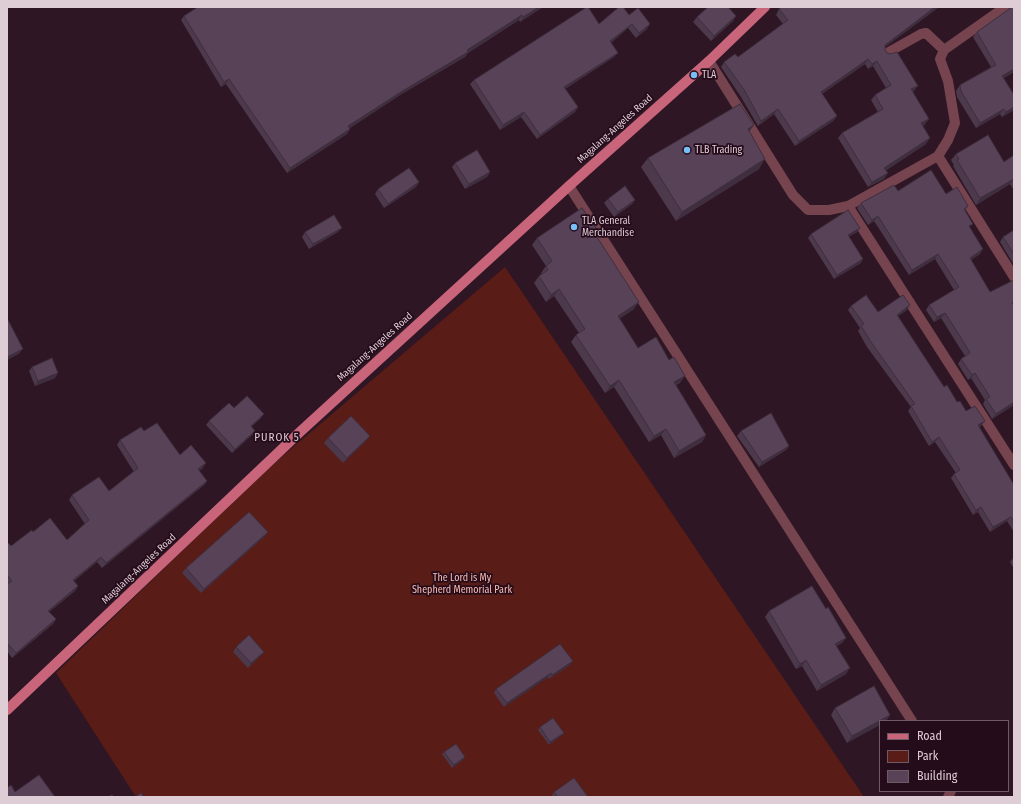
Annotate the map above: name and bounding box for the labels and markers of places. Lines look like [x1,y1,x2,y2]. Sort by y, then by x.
place label: TLA [702,69,716,81]
marker: TLA [689,70,699,80]
place label: TLB Trading [695,144,742,156]
marker: TLB Trading [682,145,692,155]
place label: TLA General Merchandise [582,215,634,238]
marker: TLA General Merchandise [569,222,579,232]

